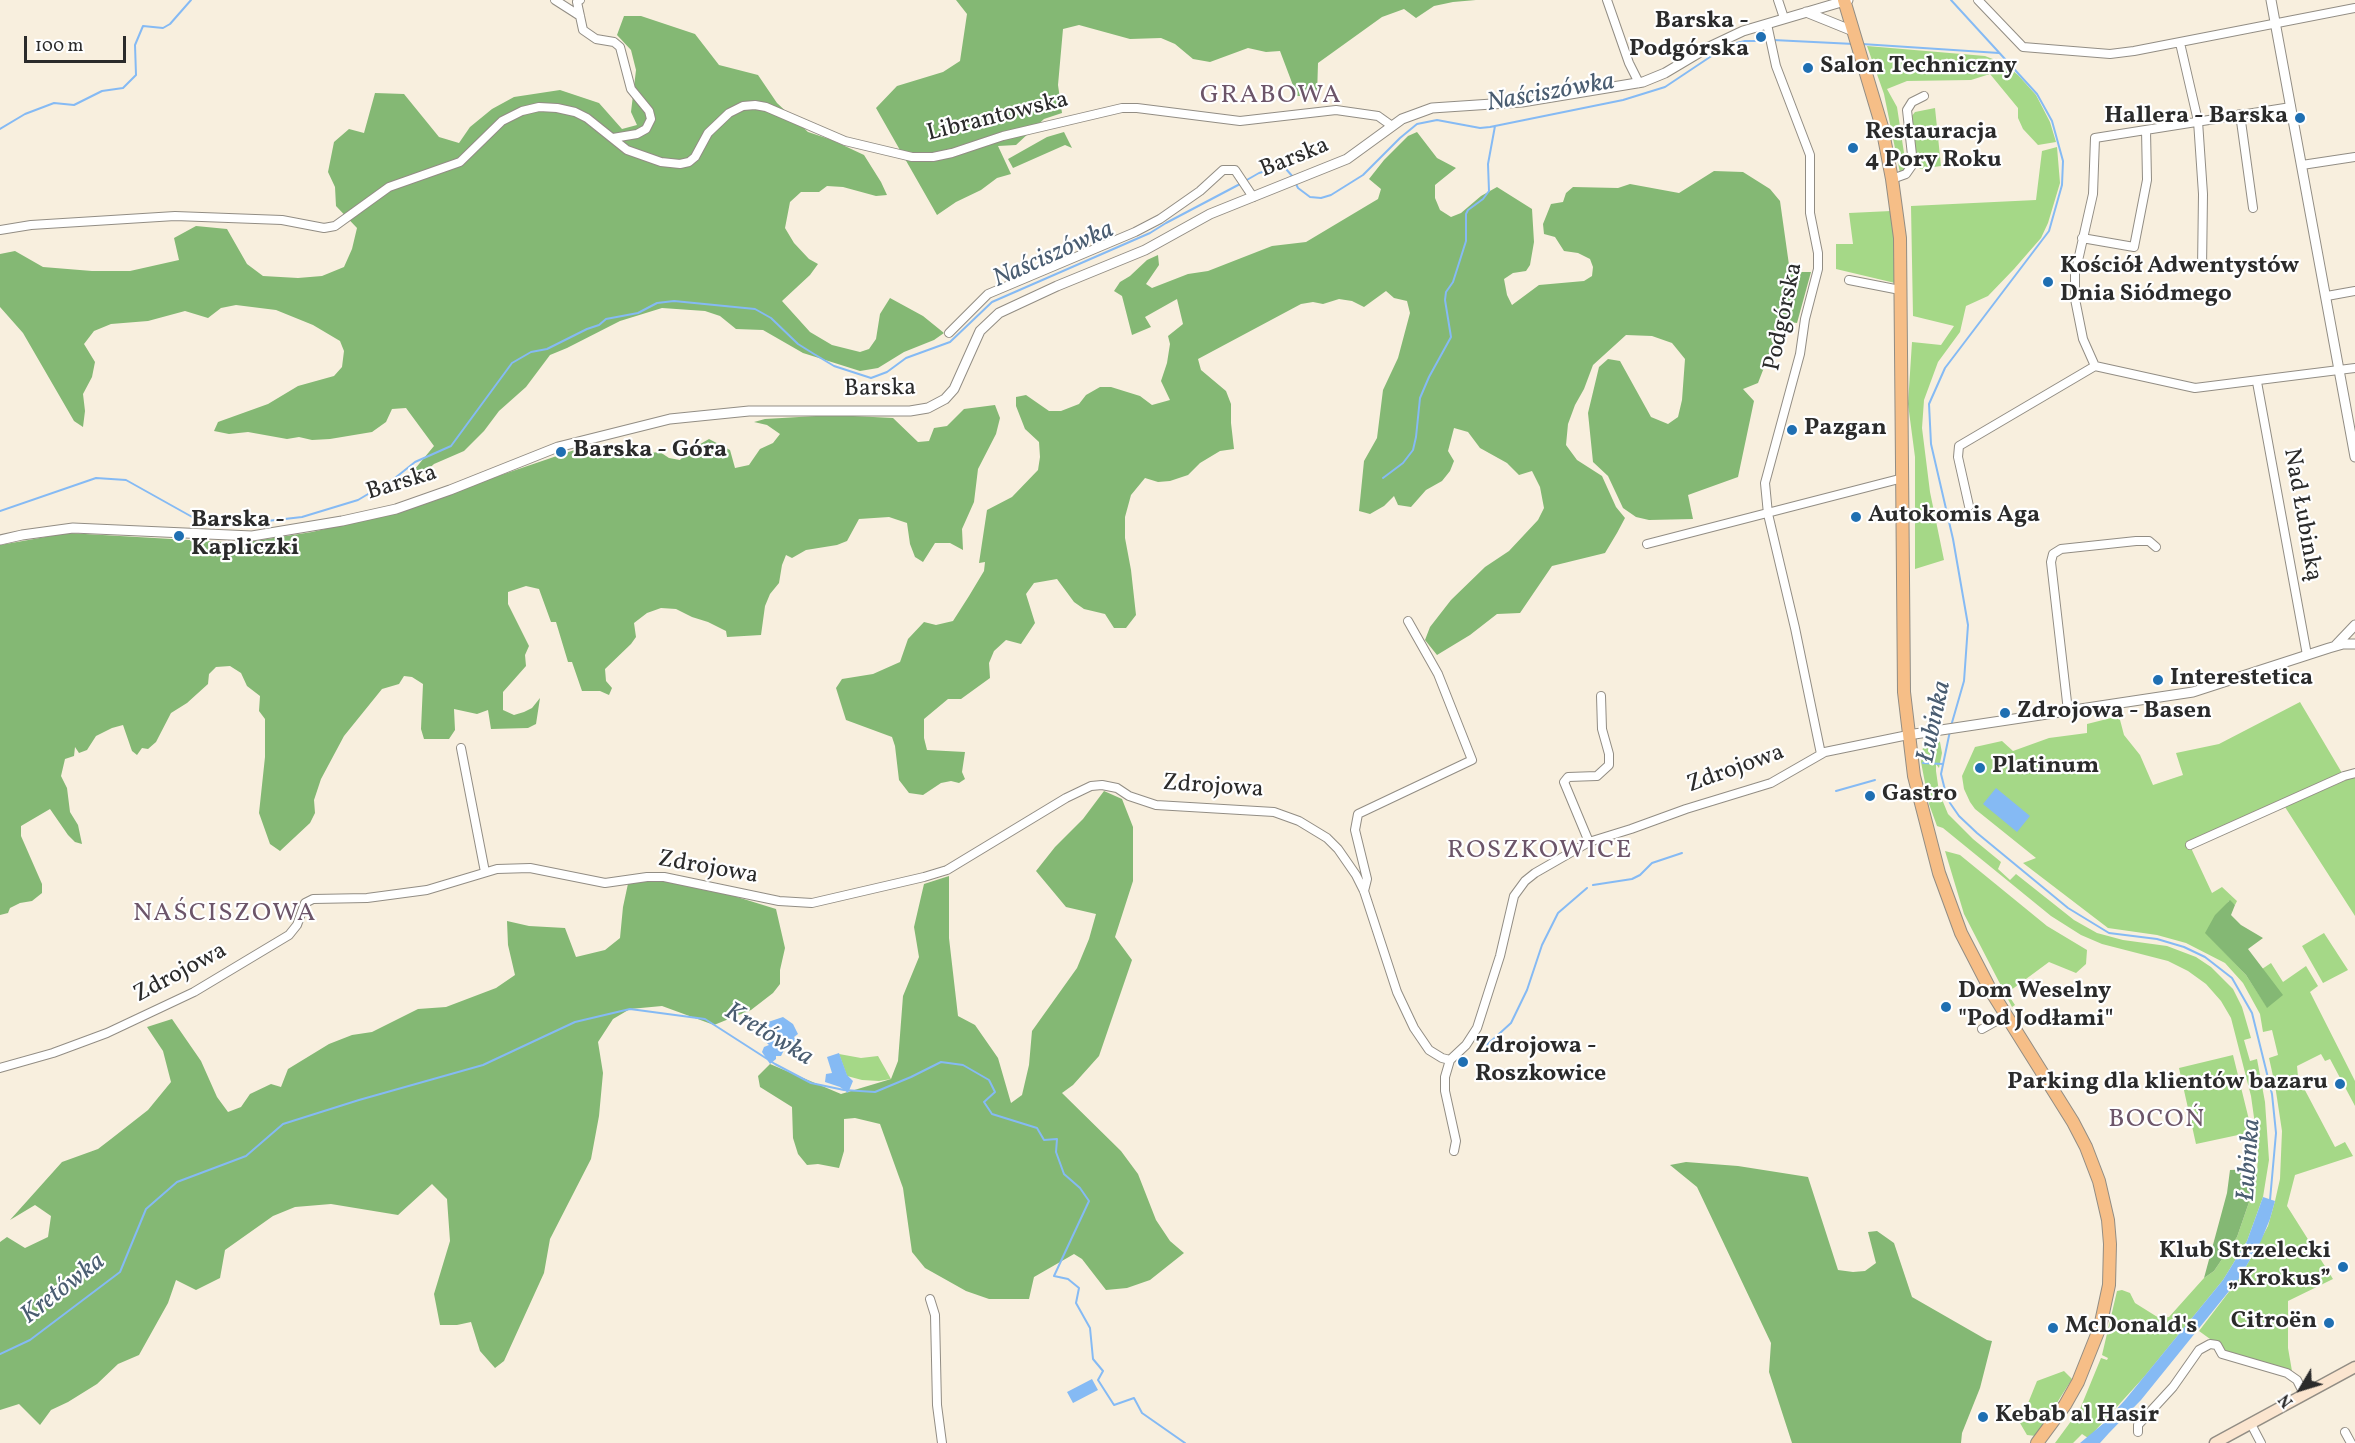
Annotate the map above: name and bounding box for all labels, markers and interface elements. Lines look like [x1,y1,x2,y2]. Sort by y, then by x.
place label: Barska - Podgórska [1629,9,1749,65]
scale bar [27,24,129,62]
marker: Barska - Podgórska [1754,30,1768,44]
text: 100 m [35,34,84,59]
place label: Salon Techniczny [1820,54,2017,82]
marker: Salon Techniczny [1801,61,1815,75]
water label: Naściszówka [1485,67,1617,121]
district label: GRABOWA [1200,81,1342,113]
street label: Librantowska [924,87,1072,149]
place label: Hallera - Barska [2104,104,2288,132]
marker: Hallera - Barska [2293,111,2307,125]
place label: Restauracja 4 Pory Roku [1865,120,2002,176]
street label: Barska [1256,132,1334,186]
marker: Restauracja 4 Pory Roku [1846,141,1860,155]
water label: Naściszówka [989,216,1119,296]
place label: Kościół Adwentystów Dnia Siódmego [2060,254,2299,310]
street label: Podgórska [1759,260,1811,374]
marker: Kościół Adwentystów Dnia Siódmego [2041,275,2055,289]
street label: Barska [844,375,916,405]
place label: Pazgan [1804,416,1887,444]
marker: Pazgan [1785,423,1799,437]
place label: Barska - Góra [573,438,727,466]
marker: Barska - Góra [554,445,568,459]
street label: Nad Łubinką [2275,446,2327,584]
street label: Barska [363,460,441,508]
place label: Autokomis Aga [1868,503,2040,531]
place label: Barska - Kapliczki [191,508,299,564]
marker: Autokomis Aga [1849,510,1863,524]
marker: Barska - Kapliczki [172,529,186,543]
place label: Interestetica [2170,666,2313,694]
marker: Interestetica [2151,673,2165,687]
water label: Łubinka [1912,678,1960,766]
place label: Zdrojowa - Basen [2017,699,2212,727]
marker: Zdrojowa - Basen [1998,706,2012,720]
street label: Zdrojowa [1683,739,1789,801]
place label: Platinum [1992,754,2099,782]
marker: Platinum [1973,761,1987,775]
street label: Zdrojowa [1161,770,1265,806]
place label: Gastro [1882,782,1957,810]
marker: Gastro [1863,789,1877,803]
district label: ROSZKOWICE [1447,836,1633,868]
street label: Zdrojowa [656,846,760,892]
district label: NAŚCISZOWA [133,899,317,931]
street label: Zdrojowa [129,937,233,1011]
place label: Dom Weselny "Pod Jodłami" [1958,979,2114,1035]
water label: Kretówka [718,997,818,1075]
marker: Dom Weselny "Pod Jodłami" [1939,1000,1953,1014]
place label: Zdrojowa - Roszkowice [1475,1034,1606,1090]
marker: Zdrojowa - Roszkowice [1456,1055,1470,1069]
place label: Parking dla klientów bazaru [2007,1070,2328,1098]
marker: Parking dla klientów bazaru [2333,1077,2347,1091]
district label: BOCOŃ [2108,1105,2206,1137]
water label: Łubinka [2233,1117,2269,1203]
place label: Klub Strzelecki „Krokus” [2159,1239,2331,1295]
water label: Kretówka [16,1248,112,1332]
marker: Klub Strzelecki „Krokus” [2336,1260,2350,1274]
place label: Citroën [2231,1309,2317,1337]
place label: McDonald's [2065,1314,2197,1342]
marker: Citroën [2322,1316,2336,1330]
marker: McDonald's [2046,1321,2060,1335]
north arrow [2271,1359,2331,1419]
text: N [2275,1389,2299,1411]
place label: Kebab al Hasir [1995,1403,2159,1431]
marker: Kebab al Hasir [1976,1410,1990,1424]

